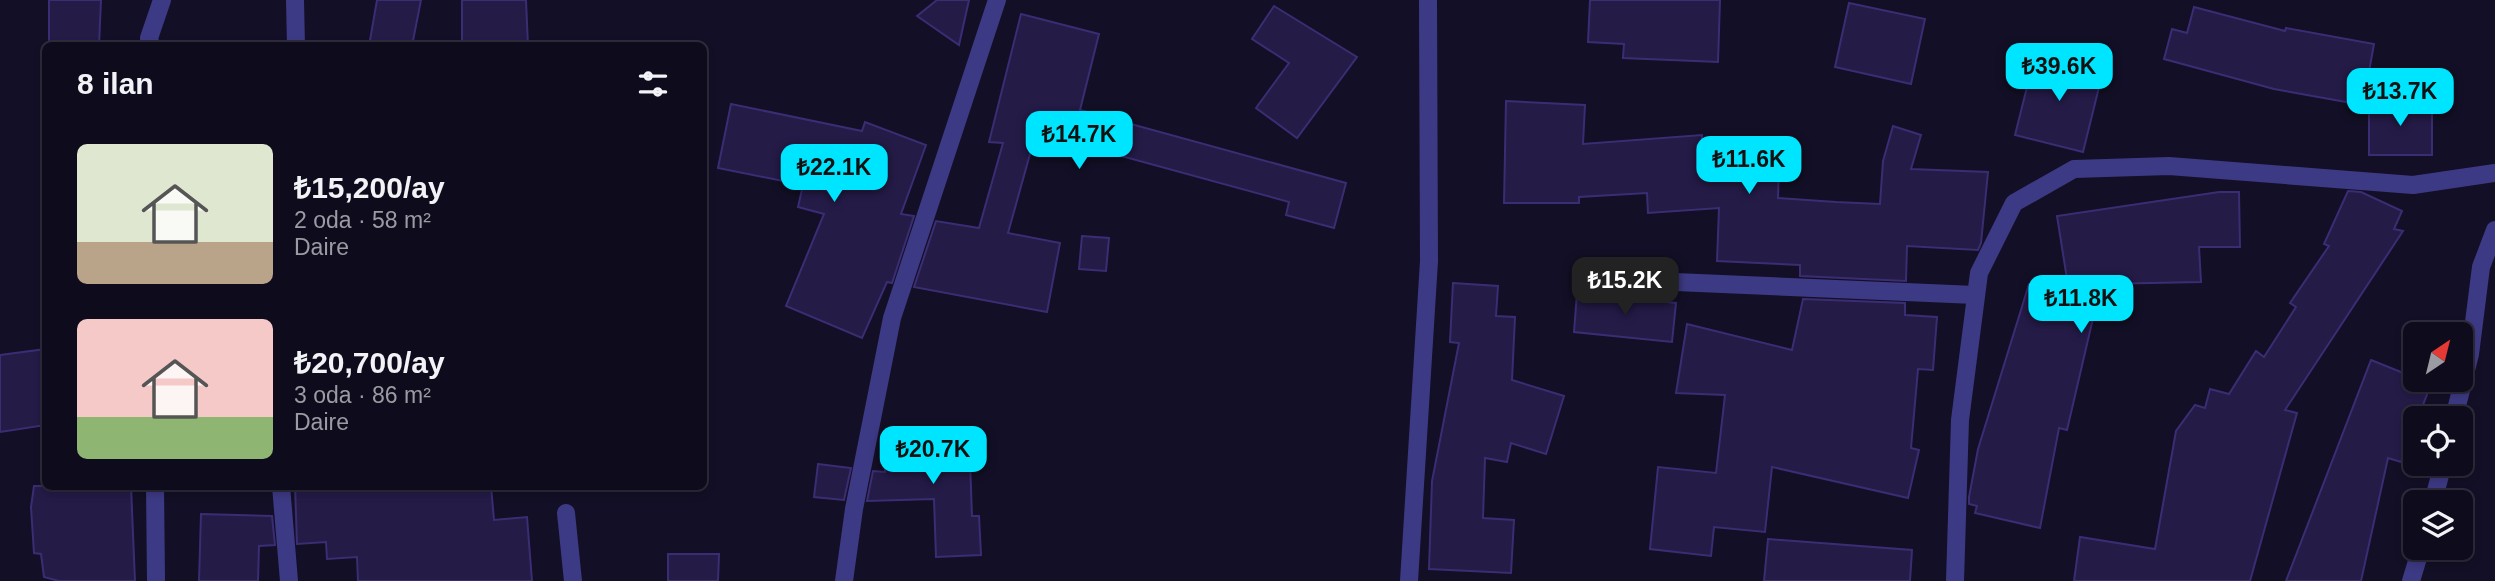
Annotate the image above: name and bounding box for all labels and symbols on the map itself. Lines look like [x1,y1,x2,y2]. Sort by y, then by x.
pin: ₺39.6K [2002,43,2116,103]
pin: ₺13.7K [2343,68,2457,128]
pin: ₺14.7K [1022,111,1136,171]
pin: ₺11.6K [1692,136,1806,196]
pin: ₺22.1K [777,144,891,204]
pin: ₺15.2K [1568,258,1682,317]
pin: ₺11.8K [2024,276,2138,335]
north arrow [2403,322,2473,392]
pin: ₺20.7K [876,426,990,486]

